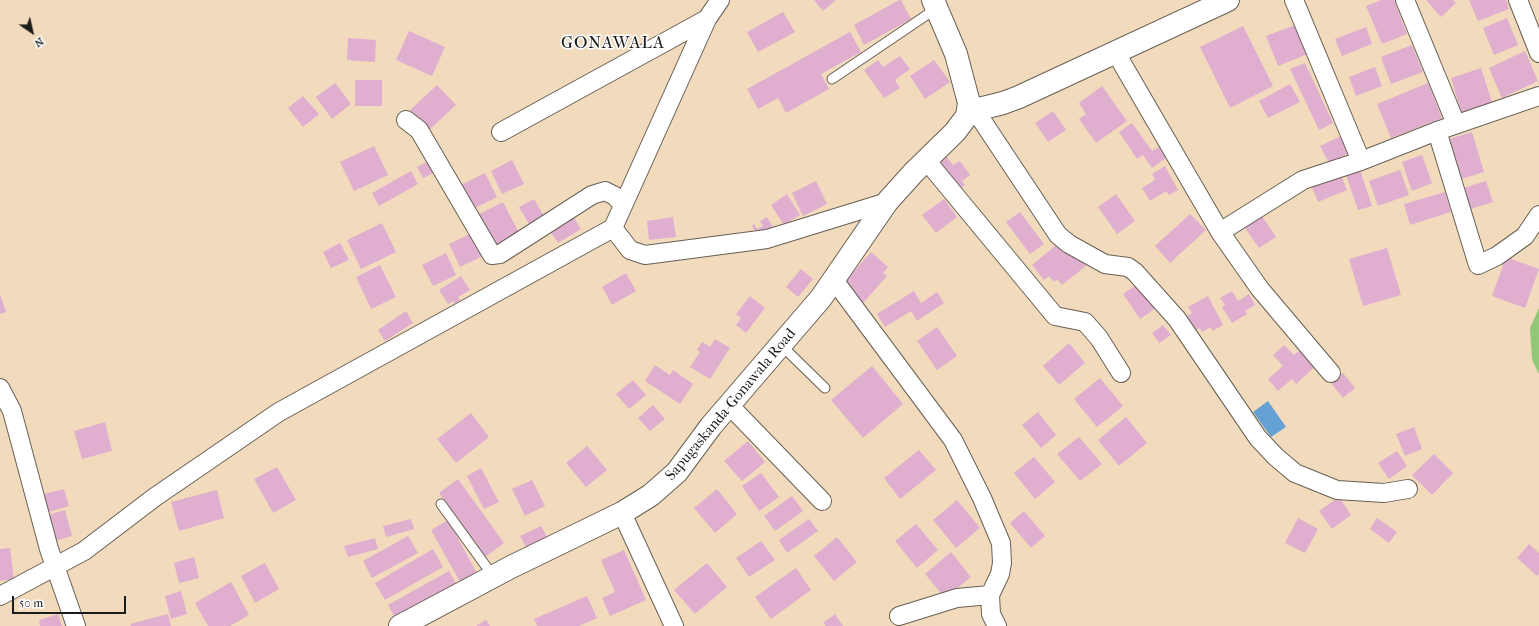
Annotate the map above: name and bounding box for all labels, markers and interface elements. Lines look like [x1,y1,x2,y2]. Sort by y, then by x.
north arrow [12,12,52,52]
district label: GONAWALA [561,34,665,54]
text: N [32,35,46,50]
street label: Sapugaskanda-Gonawala Road [662,325,800,485]
scale bar [14,588,128,614]
text: 50 m [19,596,43,610]

